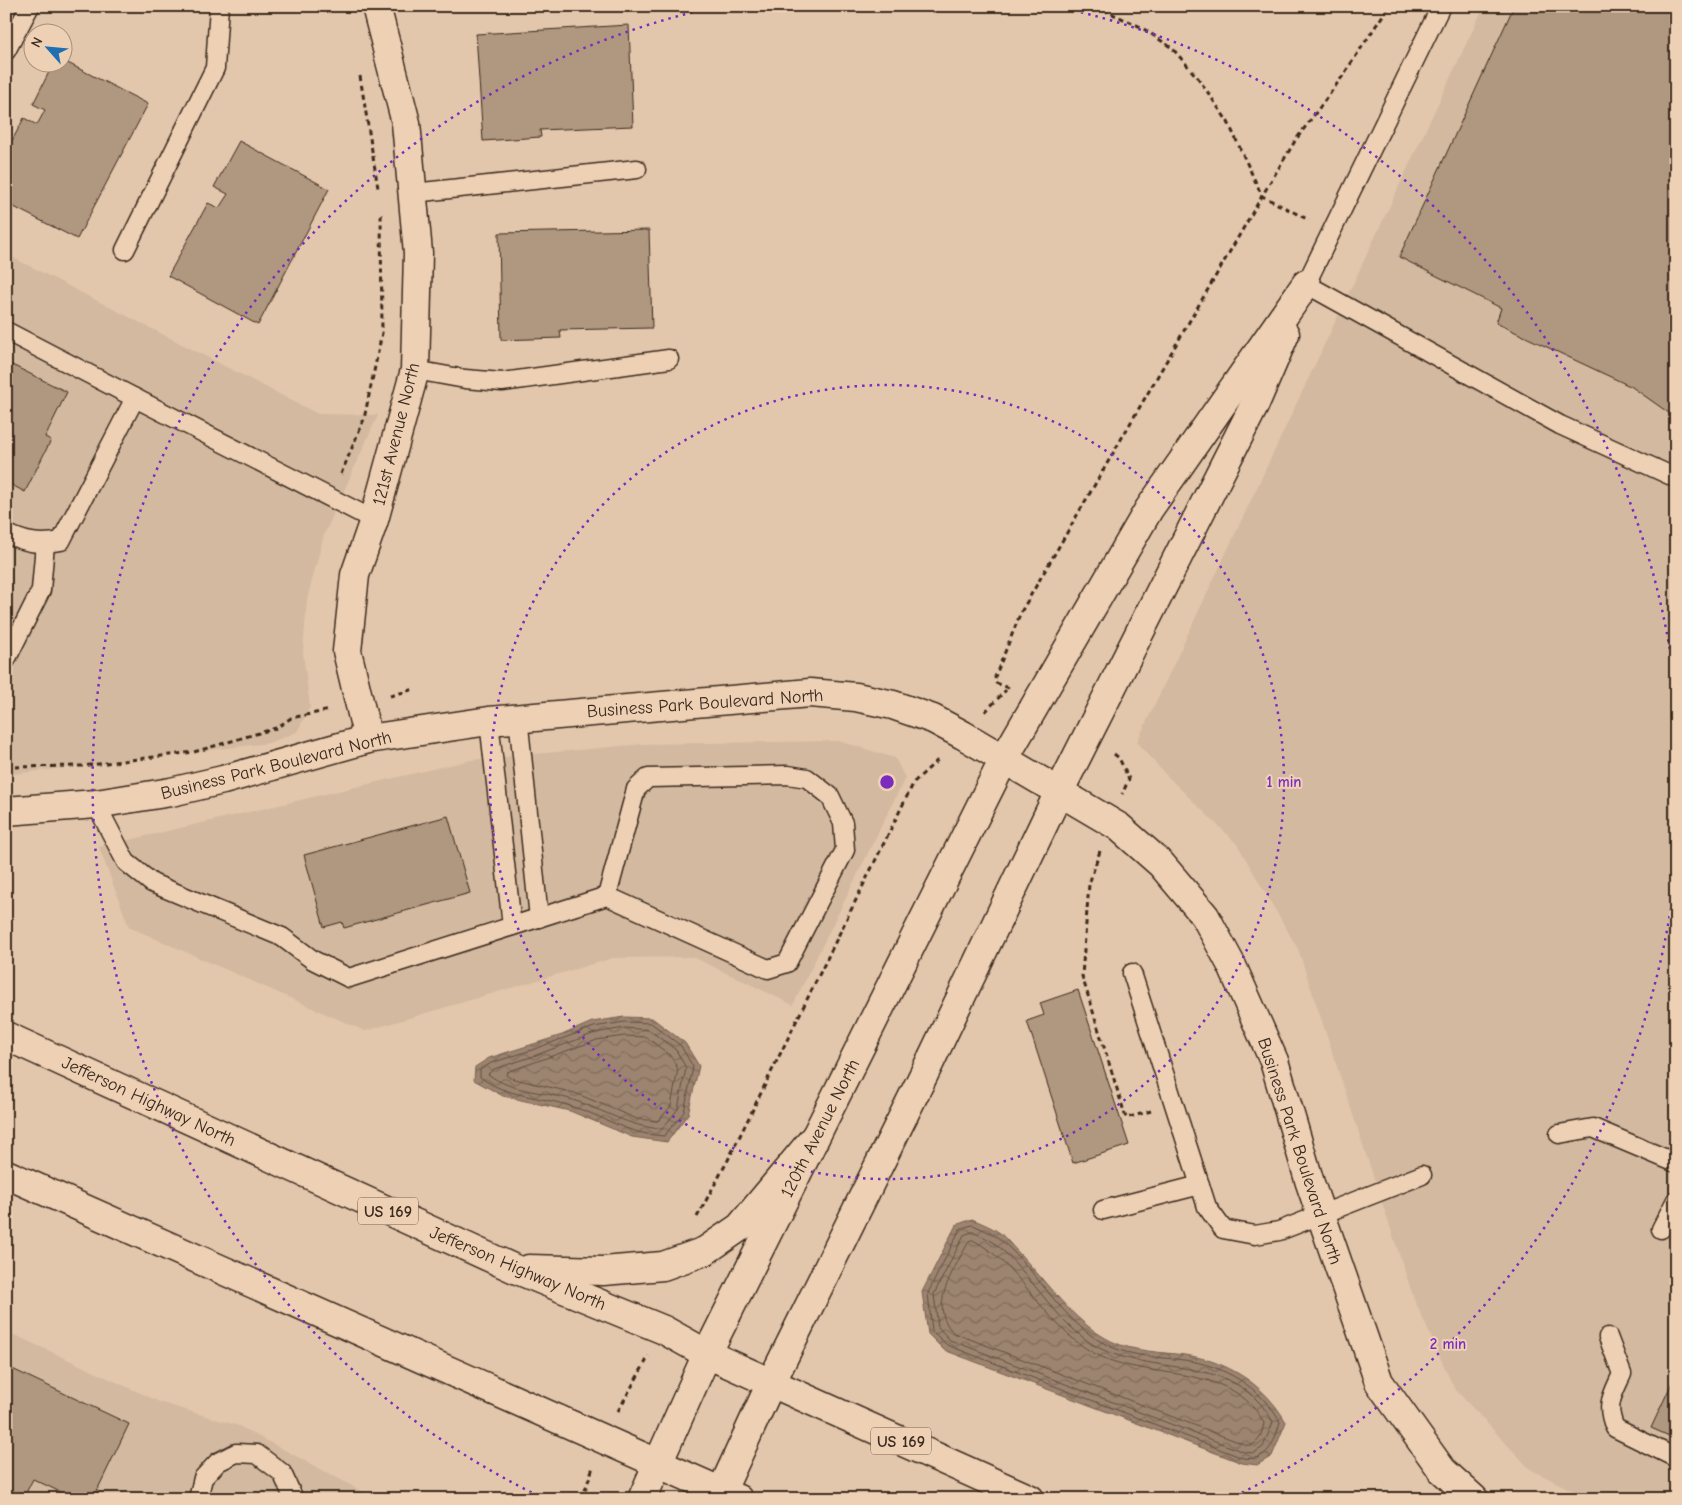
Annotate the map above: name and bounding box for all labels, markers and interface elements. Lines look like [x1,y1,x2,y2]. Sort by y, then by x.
north arrow [22,22,72,72]
text: N [27,34,47,50]
street label: 121st Avenue North [369,361,424,508]
street label: Business Park Boulevard North [586,685,824,722]
street label: Business Park Boulevard North [159,727,394,804]
centre of rings [878,773,896,791]
text: 1 min [1267,773,1301,791]
street label: Business Park Boulevard North [1253,1035,1346,1267]
street label: Jefferson Highway North [59,1052,239,1151]
street label: 120th Avenue North [776,1056,864,1201]
road number: US 169 [358,1198,418,1224]
street label: Jefferson Highway North [427,1222,609,1315]
text: 2 min [1430,1335,1466,1353]
road number: US 169 [871,1428,931,1454]

